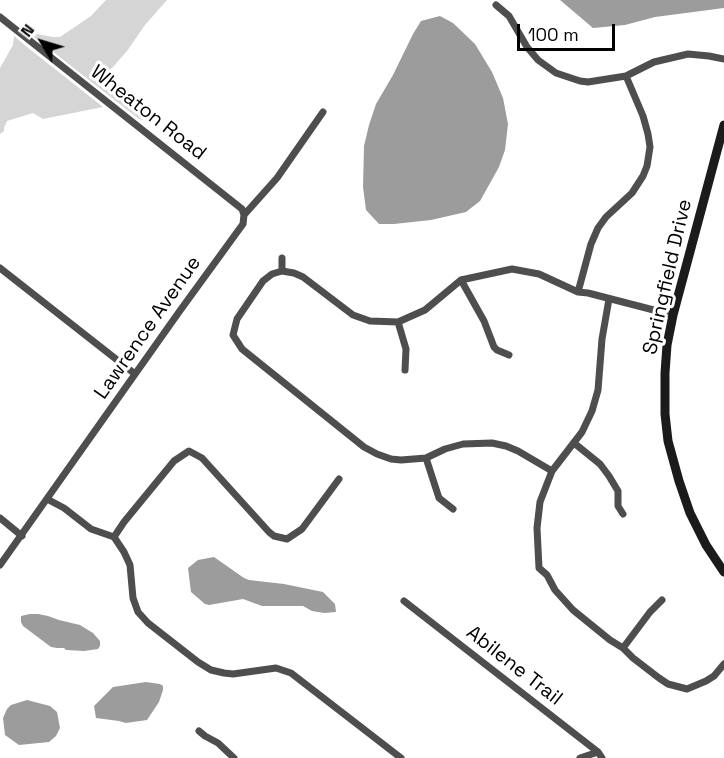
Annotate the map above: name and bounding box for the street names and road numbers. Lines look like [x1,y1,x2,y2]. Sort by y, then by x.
street label: Wheaton Road [85,60,211,166]
street label: Springfield Drive [638,197,698,357]
street label: Lawrence Avenue [90,252,206,404]
street label: Abilene Trail [461,621,567,711]

